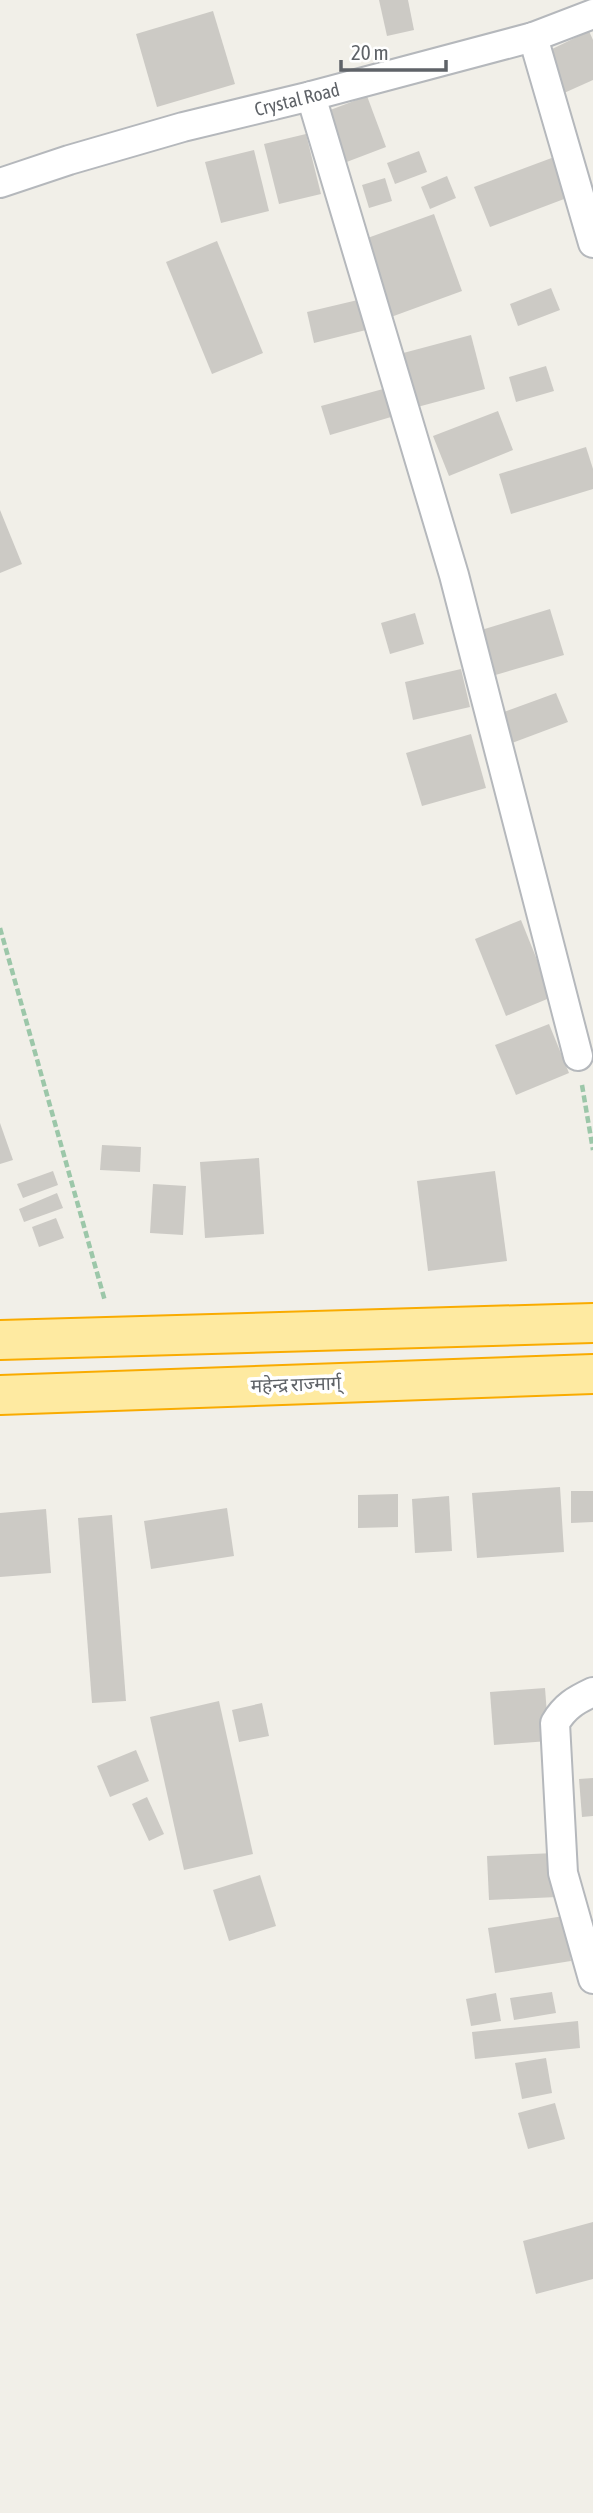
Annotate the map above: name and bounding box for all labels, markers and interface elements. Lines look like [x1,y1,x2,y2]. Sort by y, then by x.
scale bar [341,28,446,72]
text: 20 m [351,40,389,64]
street label: Crystal Road [252,78,342,120]
street label: महेन्द्र राज्मार्ग् [250,1371,345,1398]

